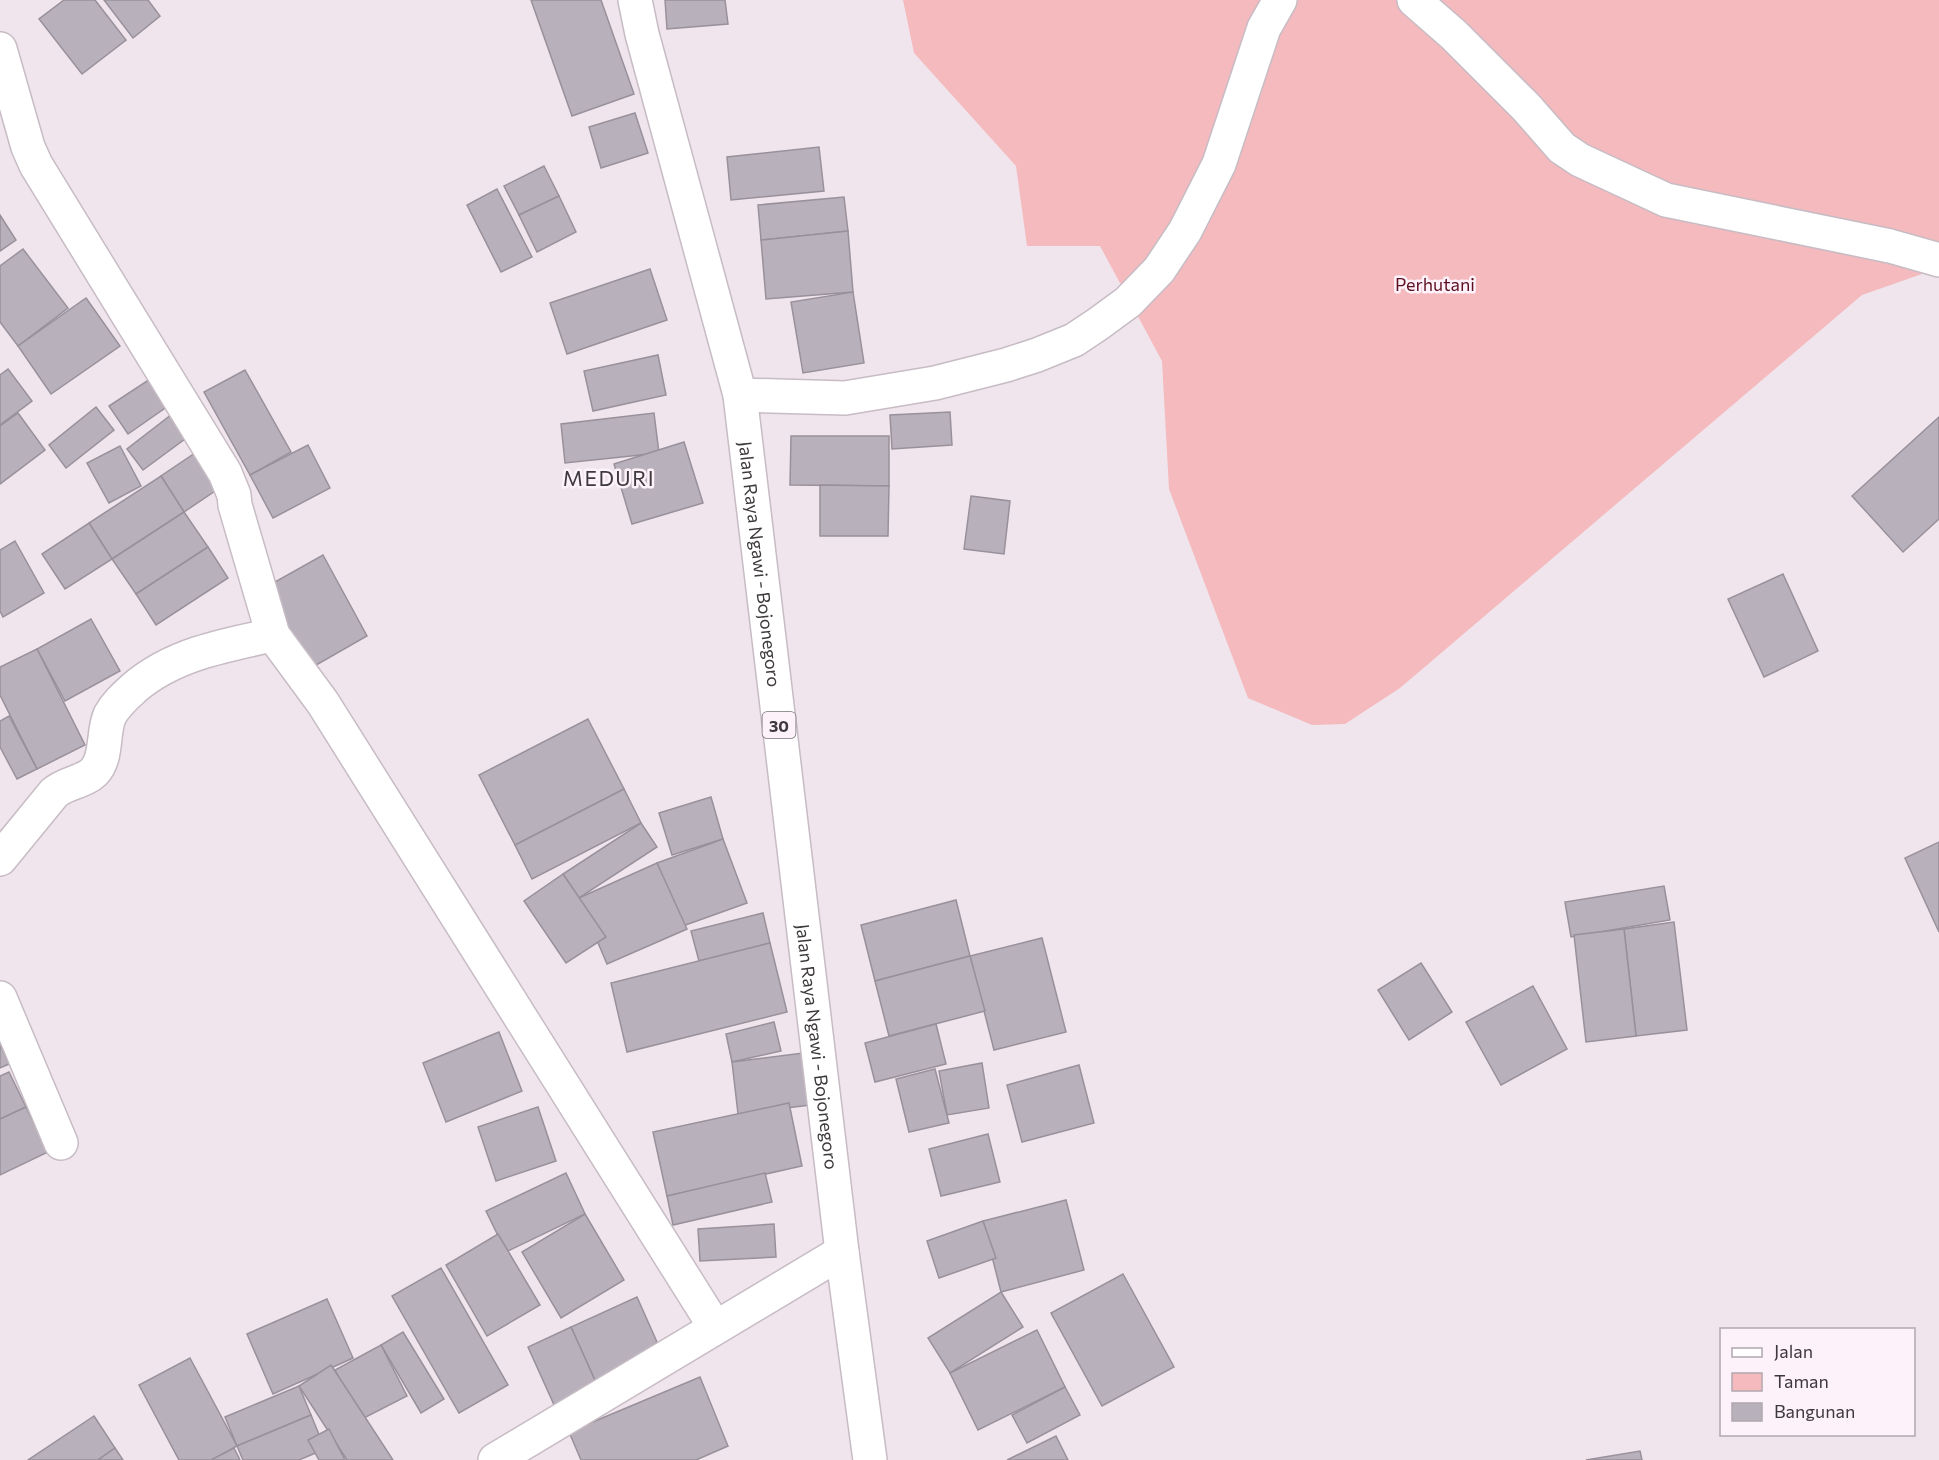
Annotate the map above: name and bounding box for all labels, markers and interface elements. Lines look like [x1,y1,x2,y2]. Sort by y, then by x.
park label: Perhutani [1395,273,1475,295]
street label: Jalan Raya Ngawi - Bojonegoro [735,440,786,688]
district label: MEDURI [563,465,655,490]
road number: 30 [762,712,796,738]
street label: Jalan Raya Ngawi - Bojonegoro [792,923,843,1171]
legend [1720,1328,1915,1436]
text: Jalan [1774,1340,1813,1362]
text: Taman [1774,1370,1829,1392]
text: Bangunan [1774,1400,1855,1422]

